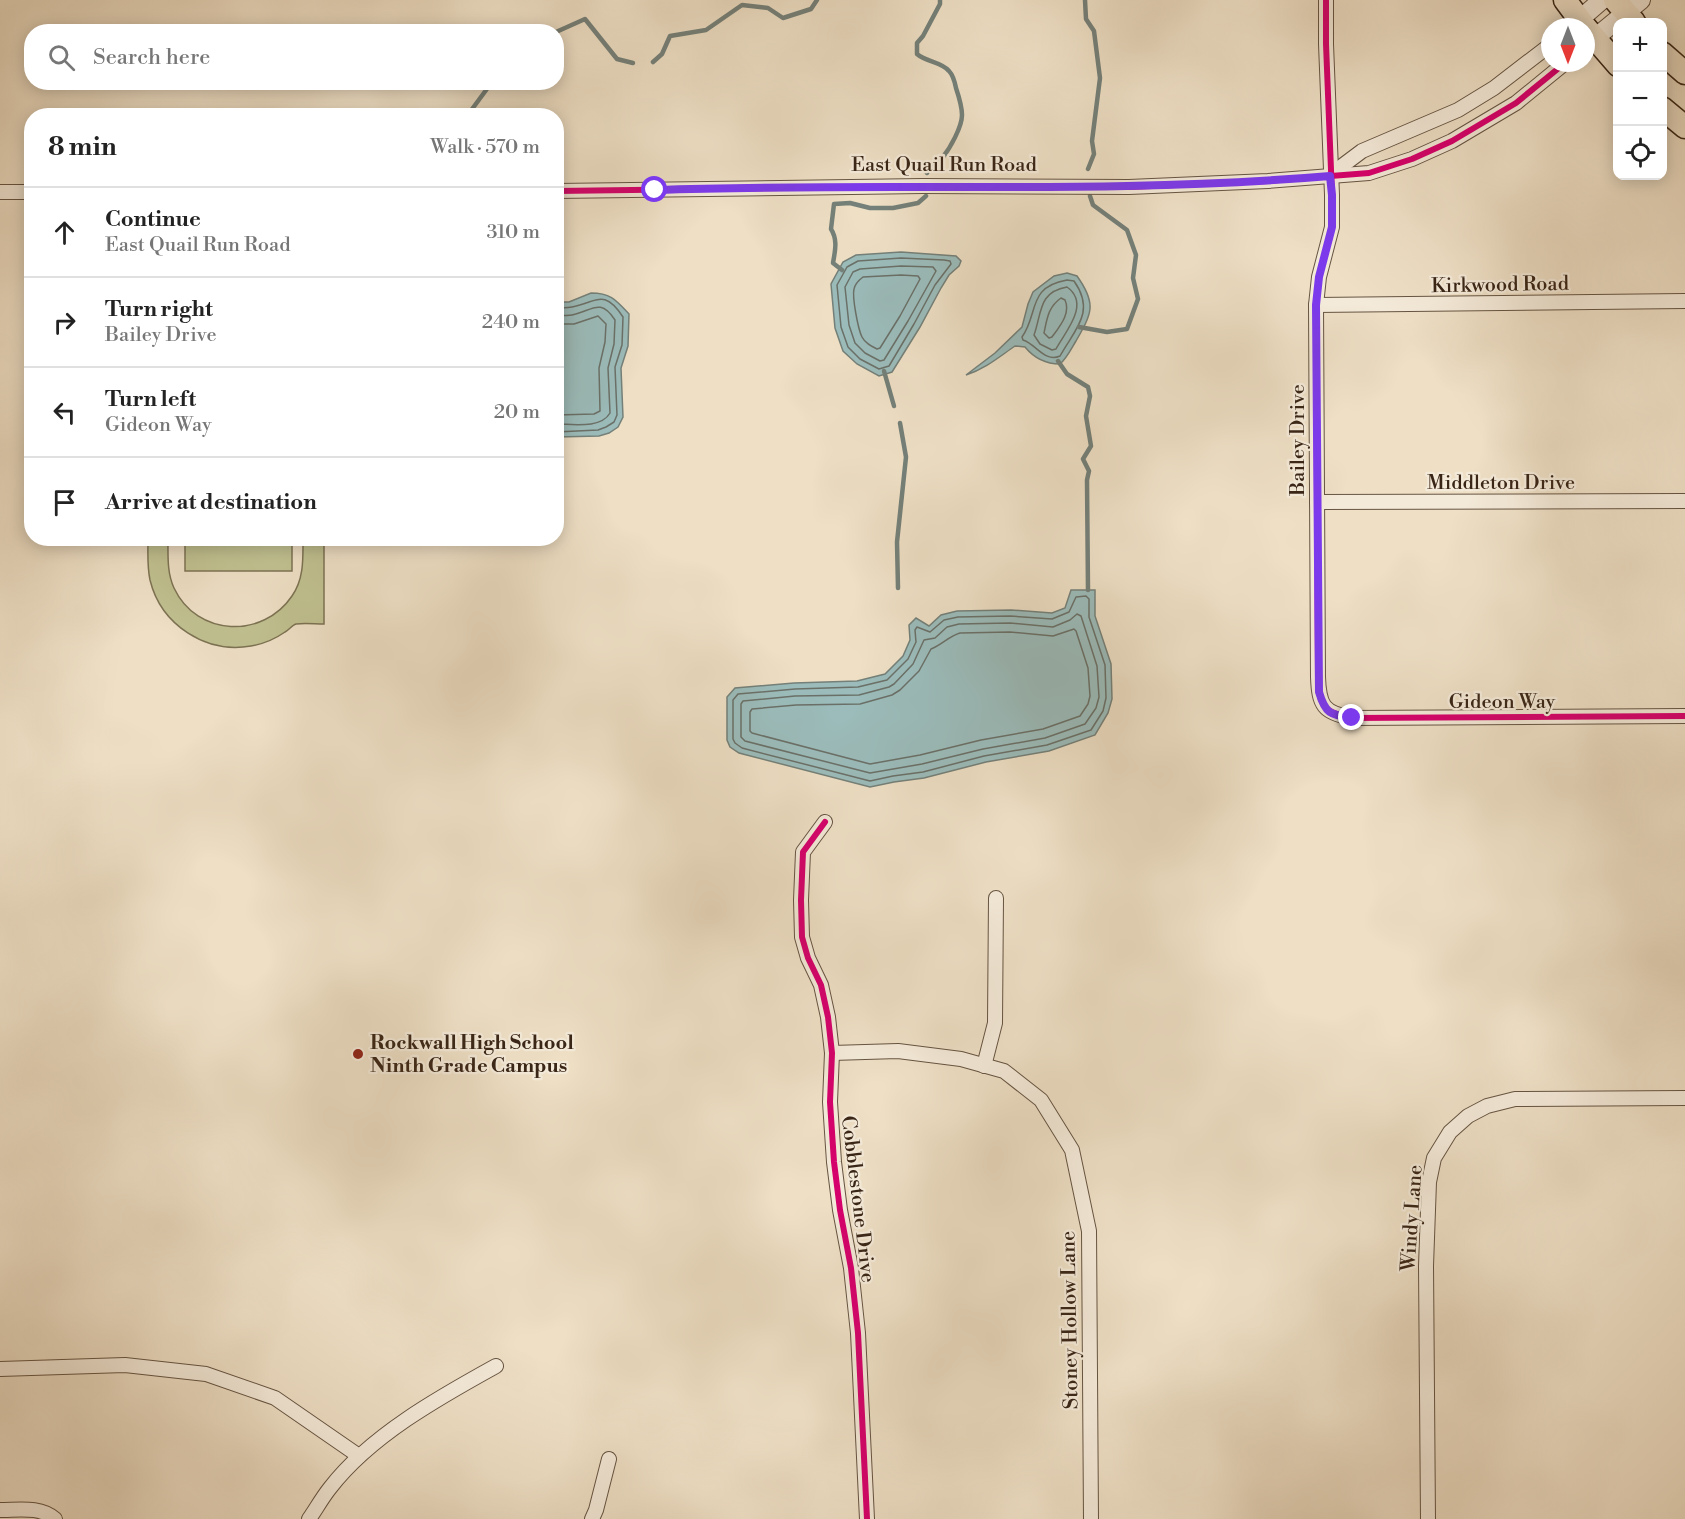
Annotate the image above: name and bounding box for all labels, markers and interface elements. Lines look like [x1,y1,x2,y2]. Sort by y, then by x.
north arrow [1541,18,1595,72]
map controls [1613,18,1667,180]
button: + [1613,18,1667,72]
search box [24,24,564,90]
icon: search [45,41,78,74]
text: Search here [93,44,210,71]
button: − [1613,72,1667,126]
button: locate [1613,126,1667,180]
text: 8 min [48,131,117,163]
text: Walk · 570 m [430,135,540,160]
street label: East Quail Run Road [851,153,1037,178]
route start [641,176,667,202]
text: Continue [105,206,201,233]
icon: ahead [48,216,81,249]
text: 310 m [487,220,540,245]
text: East Quail Run Road [105,233,291,258]
street label: Kirkwood Road [1431,272,1570,299]
text: Turn right [105,296,213,323]
icon: right [48,306,81,339]
text: 240 m [482,310,540,335]
text: Bailey Drive [105,323,216,348]
street label: Bailey Drive [1286,384,1311,497]
text: Turn left [105,386,196,413]
icon: left [48,396,81,429]
text: 20 m [494,400,540,425]
text: Gideon Way [105,413,212,438]
street label: Middleton Drive [1427,471,1575,496]
icon: arrive [48,486,81,519]
text: Arrive at destination [105,489,317,516]
street label: Gideon Way [1449,690,1556,715]
route end [1338,704,1364,730]
place label: Rockwall High School Ninth Grade Campus [370,1031,574,1079]
marker: Rockwall High School Ninth Grade Campus [351,1047,365,1061]
street label: Cobblestone Drive [835,1114,880,1284]
street label: Windy Lane [1396,1164,1429,1273]
street label: Stoney Hollow Lane [1056,1230,1085,1409]

